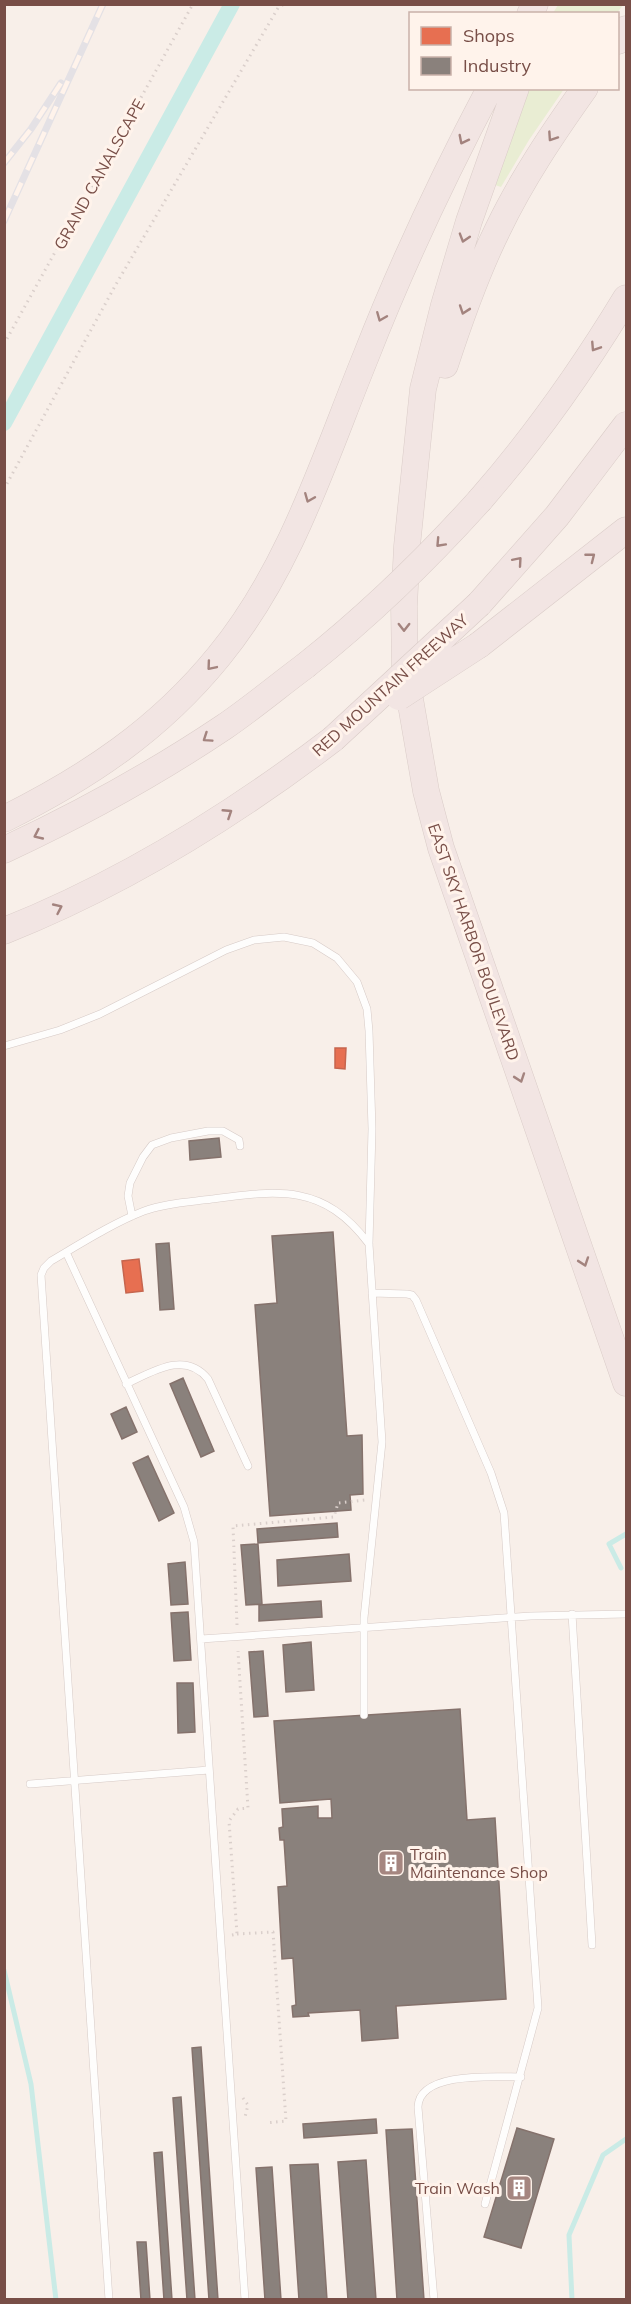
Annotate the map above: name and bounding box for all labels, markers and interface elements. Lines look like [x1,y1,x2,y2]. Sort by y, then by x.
legend [409,12,619,90]
text: Shops [463,24,515,47]
text: Industry [463,54,532,77]
street label: GRAND CANALSCAPE [49,95,149,253]
one-way arrow [548,130,559,141]
one-way arrow [459,134,470,145]
one-way arrow [459,232,471,243]
one-way arrow [458,304,471,315]
one-way arrow [376,311,388,322]
one-way arrow [592,341,603,352]
one-way arrow [304,492,316,503]
one-way arrow [436,536,447,546]
one-way arrow [585,554,596,565]
one-way arrow [511,557,522,568]
street label: RED MOUNTAIN FREEWAY [308,609,472,760]
one-way arrow [398,622,410,631]
one-way arrow [207,659,218,670]
one-way arrow [202,731,213,742]
one-way arrow [222,809,233,820]
street label: EAST SKY HARBOR BOULEVARD [424,821,524,1063]
one-way arrow [33,827,44,839]
one-way arrow [52,903,63,915]
one-way arrow [513,1072,525,1083]
one-way arrow [577,1256,590,1267]
place label: Train Maintenance Shop [410,1844,548,1882]
building icon: Train Maintenance Shop [376,1848,406,1878]
building icon: Train Wash [504,2173,534,2203]
place label: Train Wash [415,2178,500,2198]

